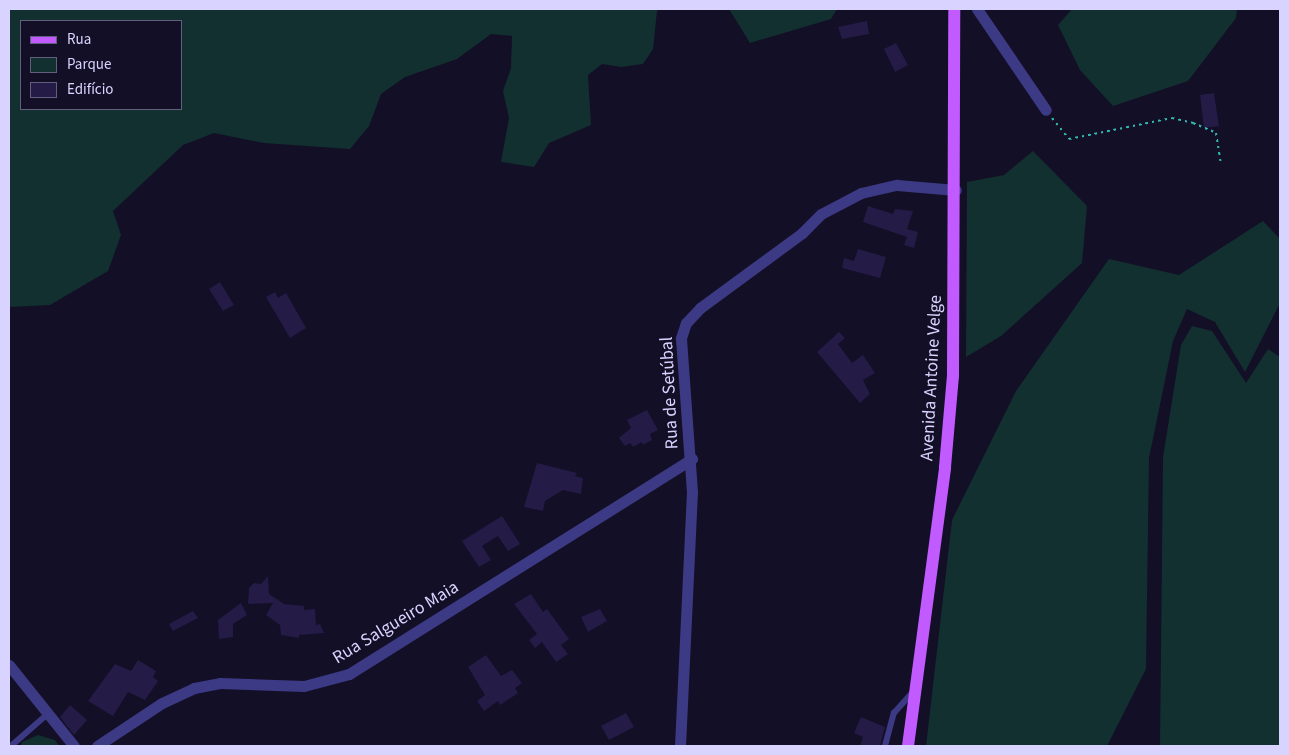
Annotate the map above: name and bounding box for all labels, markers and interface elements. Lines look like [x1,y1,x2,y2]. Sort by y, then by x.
legend [20,20,182,110]
text: Rua [67,29,91,50]
text: Parque [67,54,111,75]
text: Edifício [67,79,114,100]
street label: Avenida Antoine Velge [917,294,947,462]
street label: Rua de Setúbal [656,336,684,450]
street label: Rua Salgueiro Maia [329,577,463,669]

